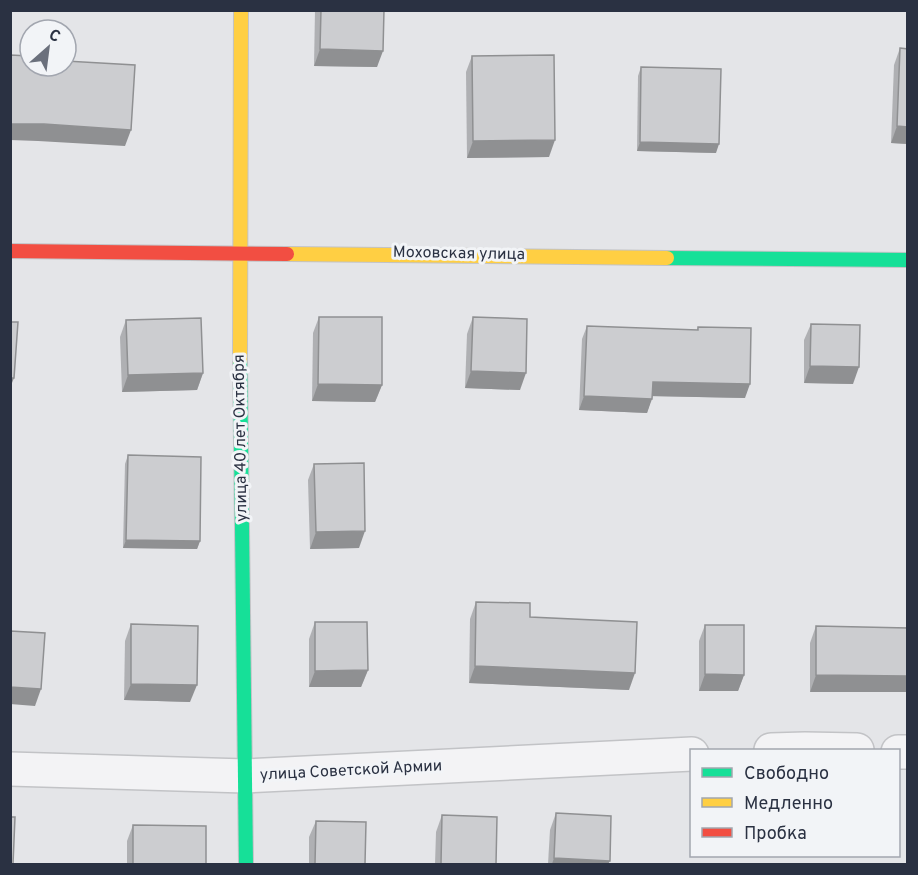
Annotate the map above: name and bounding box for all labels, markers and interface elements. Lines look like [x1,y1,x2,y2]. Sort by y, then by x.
north arrow [18,18,78,78]
text: С [45,25,63,48]
street label: Моховская улица [393,243,525,265]
street label: улица 40 лет Октября [230,354,252,522]
legend [690,749,900,857]
street label: улица Советской Армии [259,756,443,786]
text: Свободно [744,763,829,786]
text: Медленно [744,793,833,816]
text: Пробка [744,823,807,846]

